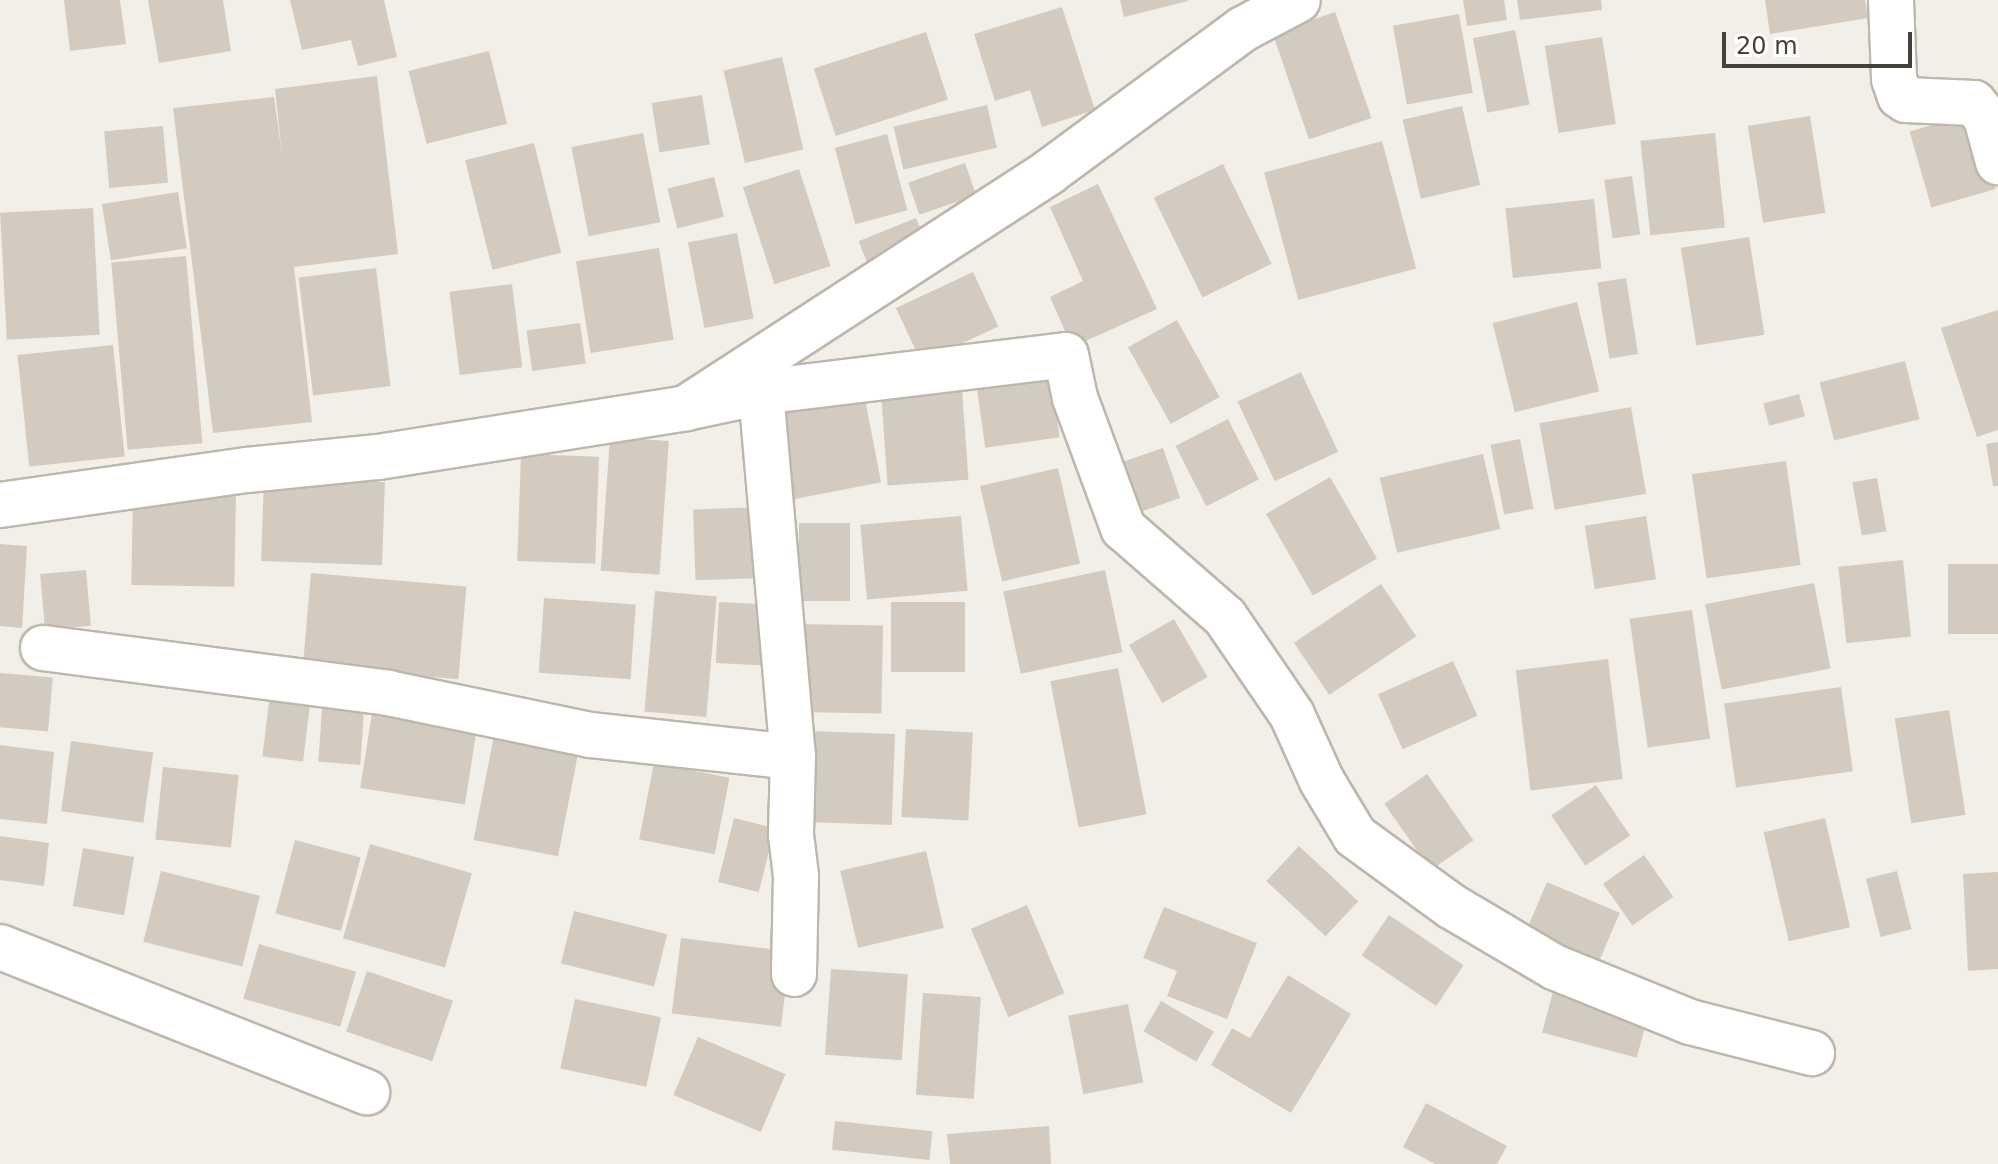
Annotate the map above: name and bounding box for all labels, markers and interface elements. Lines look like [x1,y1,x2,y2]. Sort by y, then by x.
scale bar [1726,16,1916,66]
text: 20 m [1736,32,1798,60]

